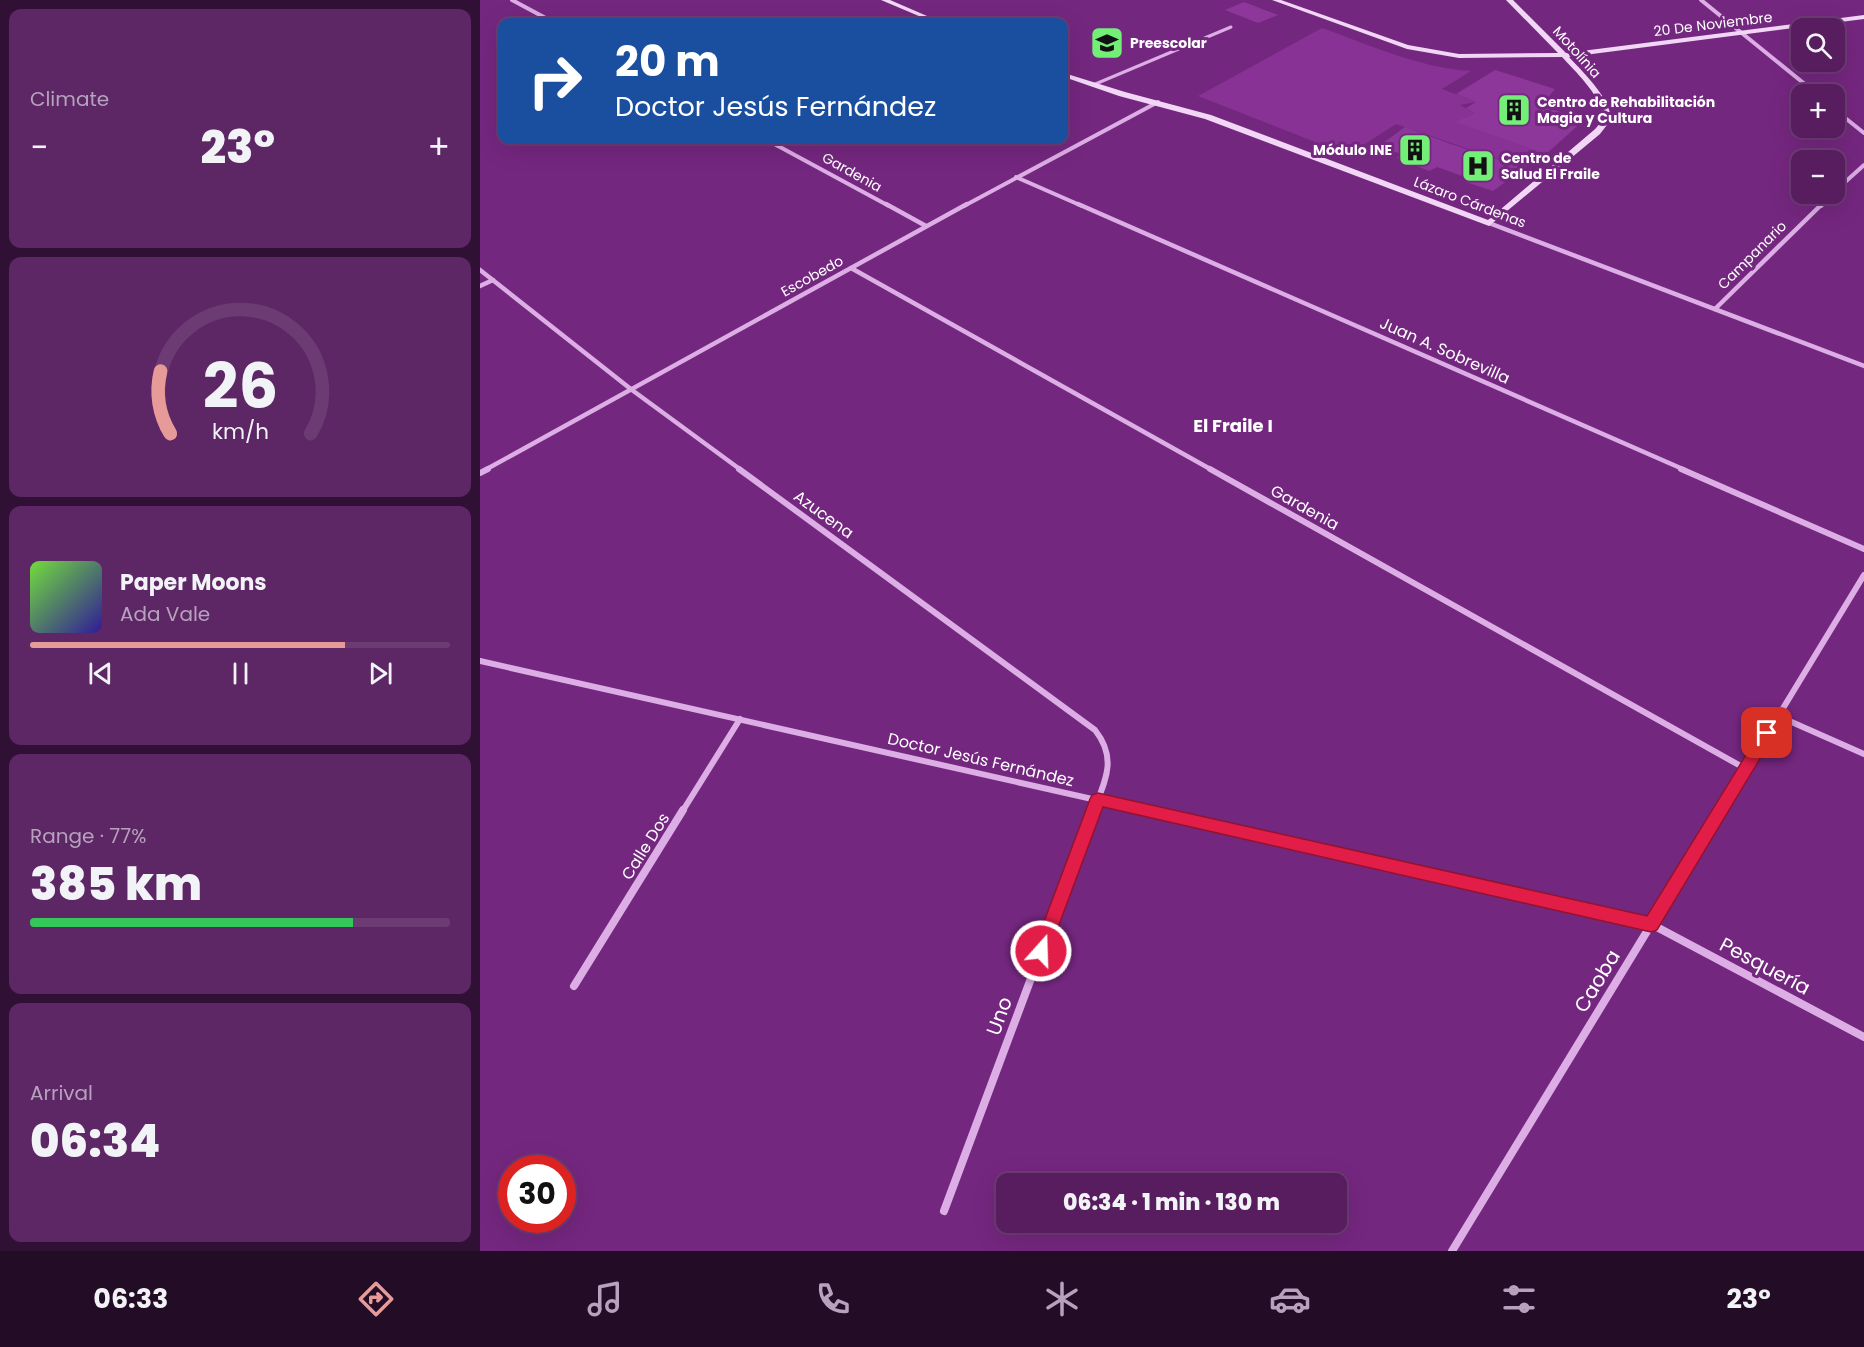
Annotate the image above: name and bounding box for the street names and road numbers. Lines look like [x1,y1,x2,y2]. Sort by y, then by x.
street label: 20 De Noviembre [1652,7,1774,41]
street label: Motolínia [1548,22,1606,82]
street label: Gardenia [818,147,886,197]
street label: Lázaro Cárdenas [1411,171,1529,233]
street label: Campanario [1713,216,1791,294]
street label: Escobedo [777,251,847,301]
street label: Juan A. Sobrevilla [1376,311,1514,390]
street label: Gardenia [1266,479,1343,536]
street label: Azucena [789,485,858,544]
street label: Doctor Jesús Fernández [886,727,1076,792]
street label: Calle Dos [616,808,675,884]
street label: Pesquería [1715,930,1815,1002]
street label: Caoba [1567,944,1627,1018]
street label: Uno [979,993,1019,1039]

